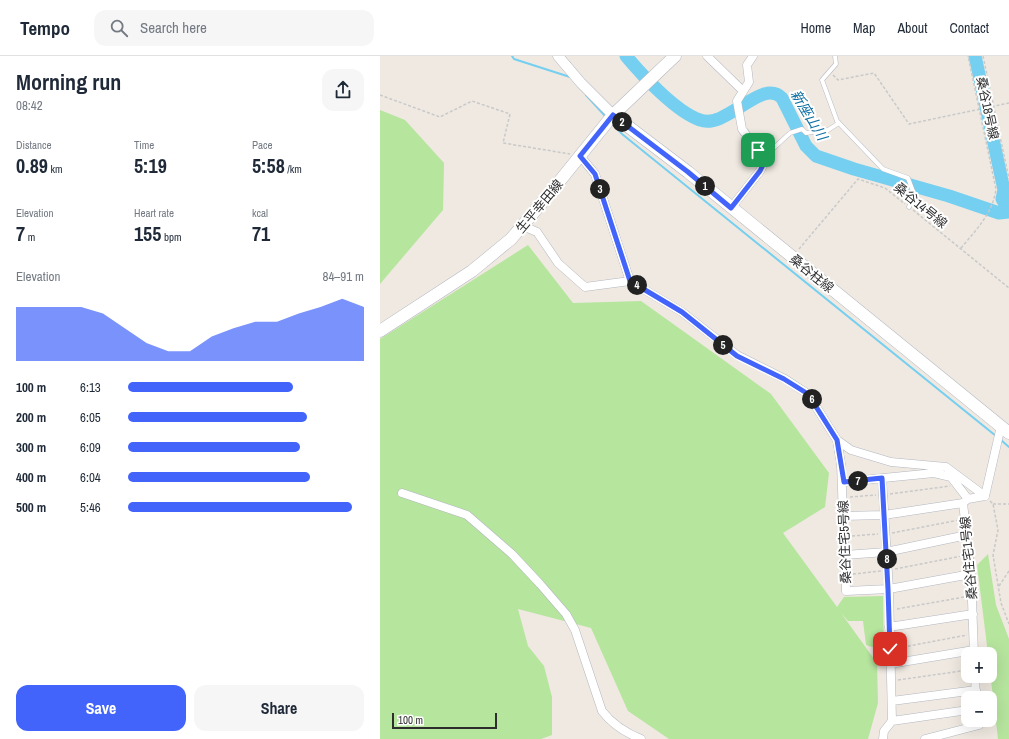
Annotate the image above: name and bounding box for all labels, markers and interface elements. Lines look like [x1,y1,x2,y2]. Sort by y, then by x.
search box [94,10,374,46]
text: Tempo [20,15,70,41]
icon: search [108,17,130,39]
text: Search here [140,17,207,38]
text: Home [800,19,831,37]
text: Map [853,19,875,37]
text: About [897,19,927,37]
text: Contact [949,19,989,37]
text: Morning run [16,67,121,97]
button: share [322,69,364,111]
street label: 桑谷18号線 [973,75,1002,141]
water label: 新座山川 [787,86,832,145]
text: 08:42 [16,97,43,114]
pin: 2 [612,112,632,132]
text: 2 [619,115,625,129]
pin [741,133,775,167]
text: Distance [16,138,52,152]
text: Time [134,138,154,152]
text: Pace [252,138,273,152]
icon: arrive [747,139,769,161]
text: 0.89 [16,152,48,179]
text: 5:19 [134,152,167,179]
text: 5:58 [252,152,285,179]
text: km [48,162,62,176]
text: /km [285,162,302,176]
street label: 生平幸田線 [512,176,567,237]
pin: 1 [695,176,715,196]
pin: 3 [590,179,610,199]
text: 1 [702,179,708,193]
street label: 桑谷14号線 [891,179,951,232]
text: 3 [597,182,603,196]
text: Elevation [16,206,54,220]
text: Heart rate [134,206,174,220]
text: kcal [252,206,268,220]
text: 7 [16,220,25,247]
text: 155 [134,220,161,247]
text: 71 [252,220,270,247]
text: m [25,230,35,244]
text: bpm [161,230,181,244]
street label: 桑谷柱線 [786,250,837,296]
text: Elevation [16,268,60,285]
text: 84–91 m [323,268,364,285]
pin: 4 [627,275,647,295]
text: 4 [634,278,640,292]
pin: 5 [713,335,733,355]
text: 5 [720,338,726,352]
text: 100 m [16,379,46,396]
text: 6:13 [80,379,101,396]
pin: 6 [802,389,822,409]
text: 6 [809,392,815,406]
text: 200 m [16,409,46,426]
text: 6:05 [80,409,101,426]
text: 300 m [16,439,46,456]
text: 6:09 [80,439,101,456]
text: 400 m [16,469,46,486]
text: 6:04 [80,469,101,486]
pin: 7 [848,471,868,491]
text: 7 [855,474,861,488]
text: 500 m [16,499,46,516]
text: 5:46 [80,499,101,516]
street label: 桑谷住宅5号線 [835,500,854,584]
street label: 桑谷住宅1号線 [956,515,981,601]
pin: 8 [877,549,897,569]
text: 8 [884,552,890,566]
pin [873,632,907,666]
icon: check [879,638,901,660]
map controls [961,647,997,727]
button: + [961,647,997,683]
button: Save [16,685,186,731]
button: Share [194,685,364,731]
button: − [961,691,997,727]
scale bar [392,711,497,730]
text: 100 m [398,713,423,727]

